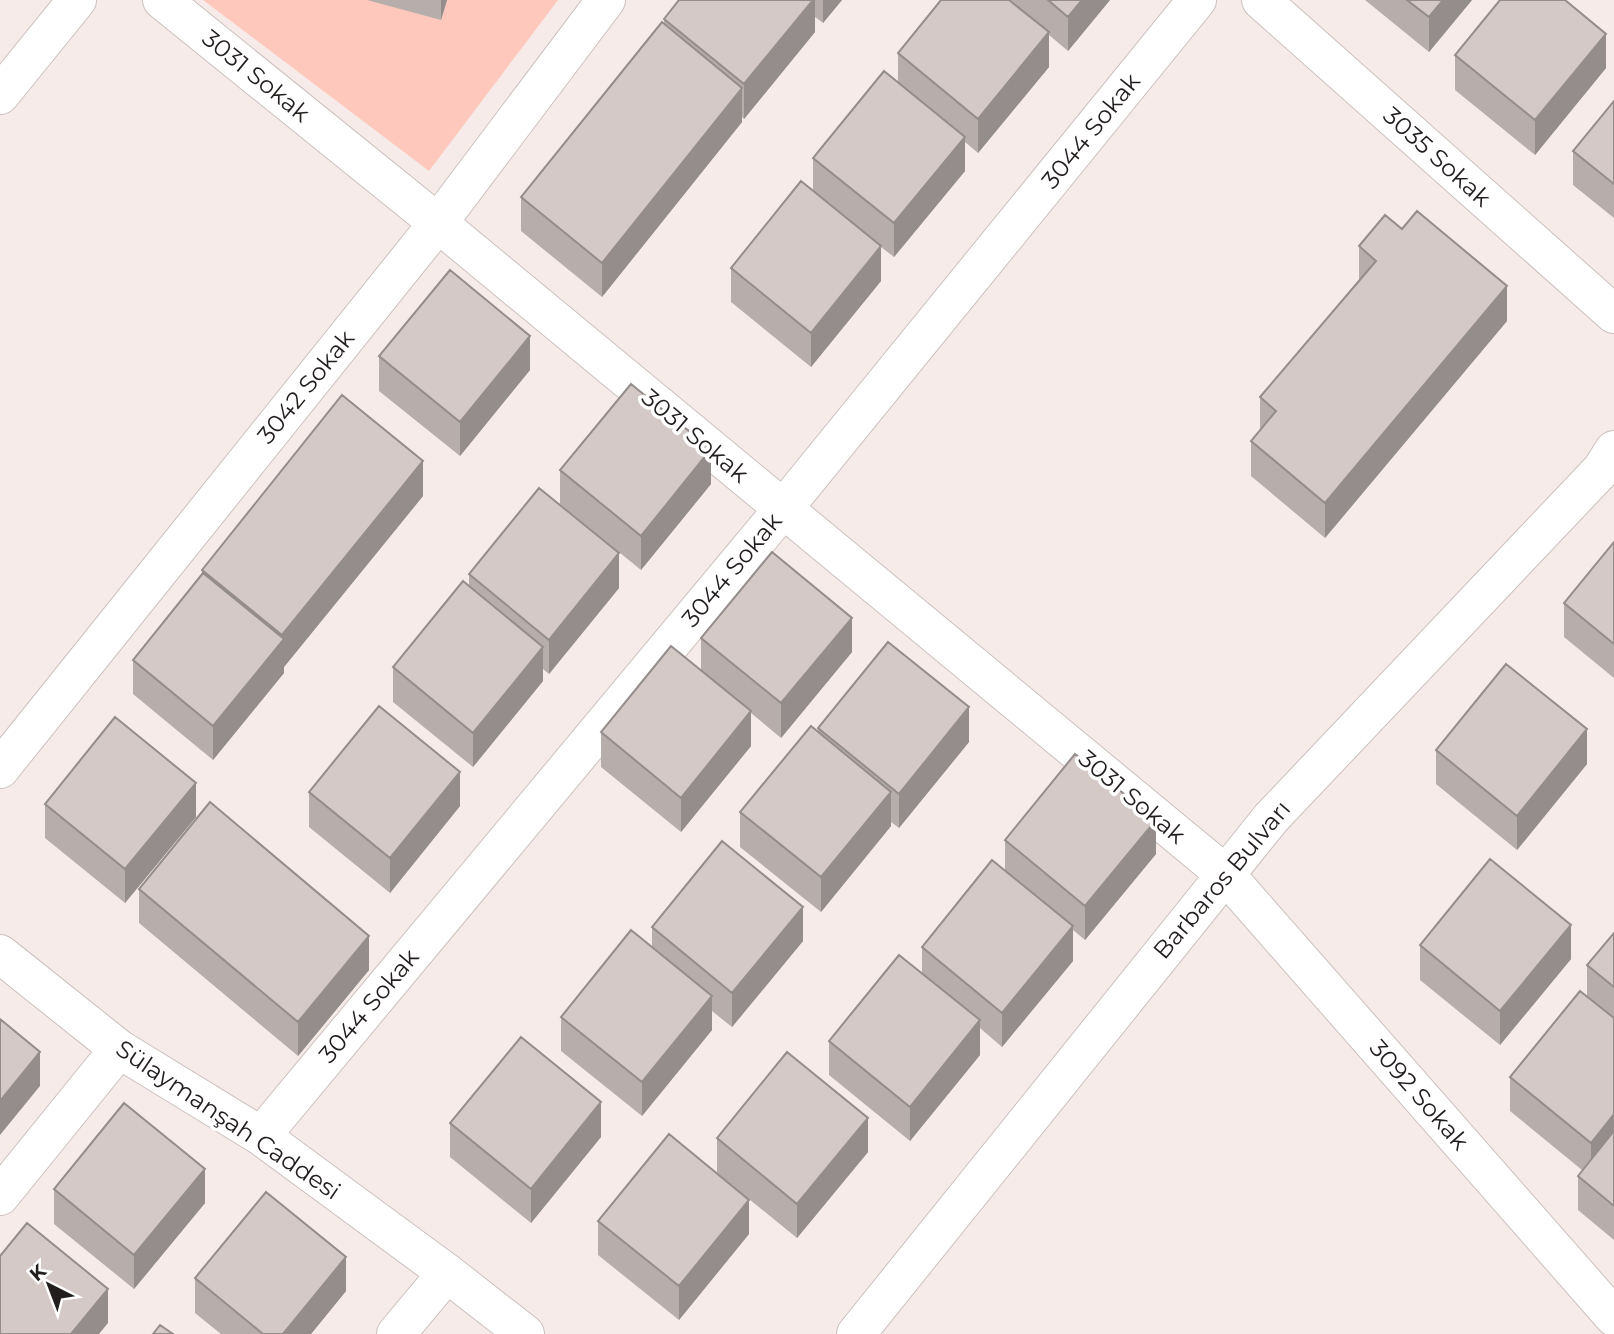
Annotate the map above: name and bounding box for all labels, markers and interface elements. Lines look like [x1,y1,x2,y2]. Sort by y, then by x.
street label: 3031 Sokak [197,23,316,128]
street label: 3044 Sokak [1035,67,1146,194]
street label: 3035 Sokak [1378,101,1498,213]
street label: 3042 Sokak [251,324,361,449]
street label: 3031 Sokak [636,383,755,489]
street label: 3044 Sokak [676,506,788,633]
street label: 3031 Sokak [1073,744,1192,850]
street label: Barbaros Bulvarı [1147,795,1296,965]
street label: 3044 Sokak [313,942,425,1069]
street label: Sülaymanşah Caddesi [111,1034,346,1206]
street label: 3092 Sokak [1364,1034,1475,1156]
north arrow [14,1250,84,1320]
text: K [25,1259,52,1286]

